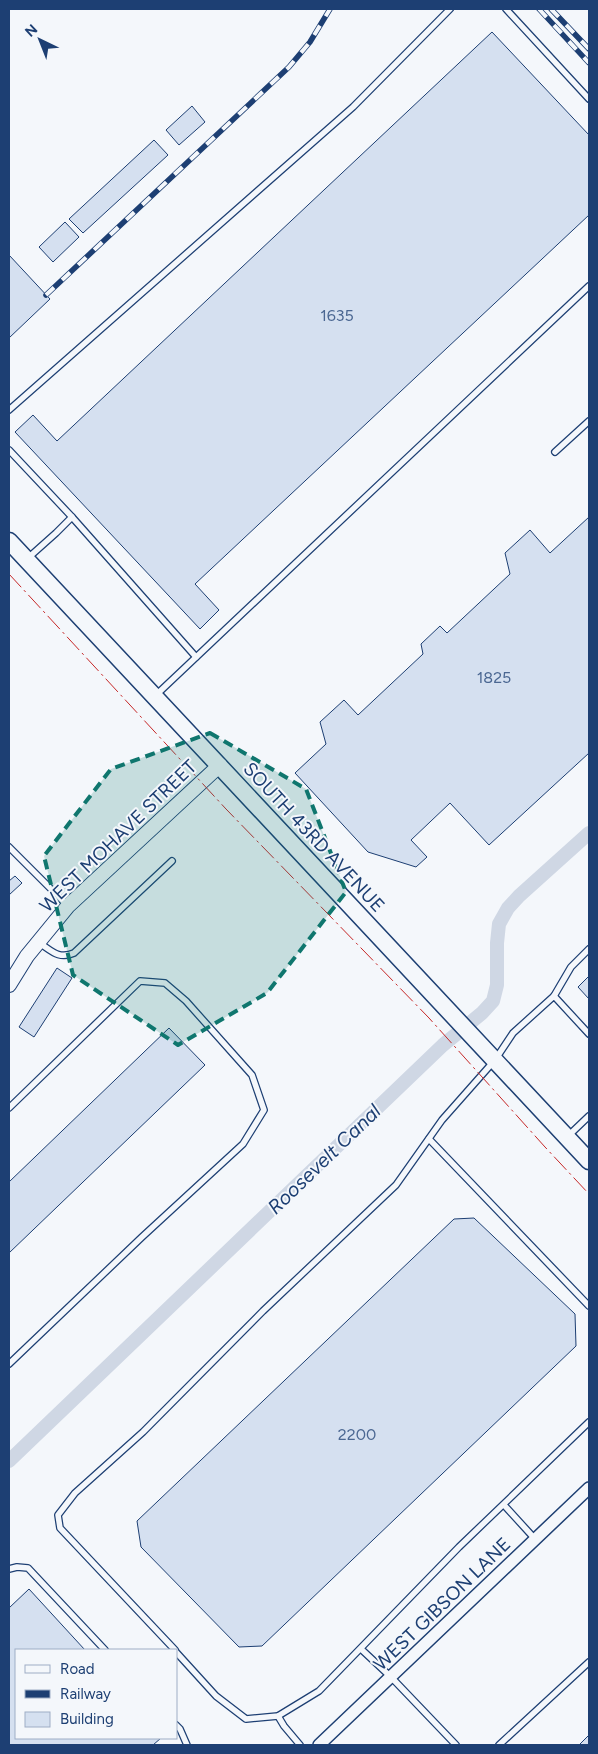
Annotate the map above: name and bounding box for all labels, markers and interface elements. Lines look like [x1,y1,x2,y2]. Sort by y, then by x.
north arrow [15,15,65,65]
text: N [22,21,41,41]
house number: 1635 [320,306,354,325]
house number: 1825 [477,668,511,687]
street label: WEST MOHAVE STREET [35,755,202,917]
street label: SOUTH 43RD AVENUE [238,757,390,917]
water label: Roosevelt Canal [262,1099,386,1219]
house number: 2200 [338,1425,376,1444]
street label: WEST GIBSON LANE [369,1533,515,1675]
legend [15,1649,178,1739]
text: Road [60,1660,95,1678]
text: Railway [60,1685,111,1703]
text: Building [60,1710,114,1728]

